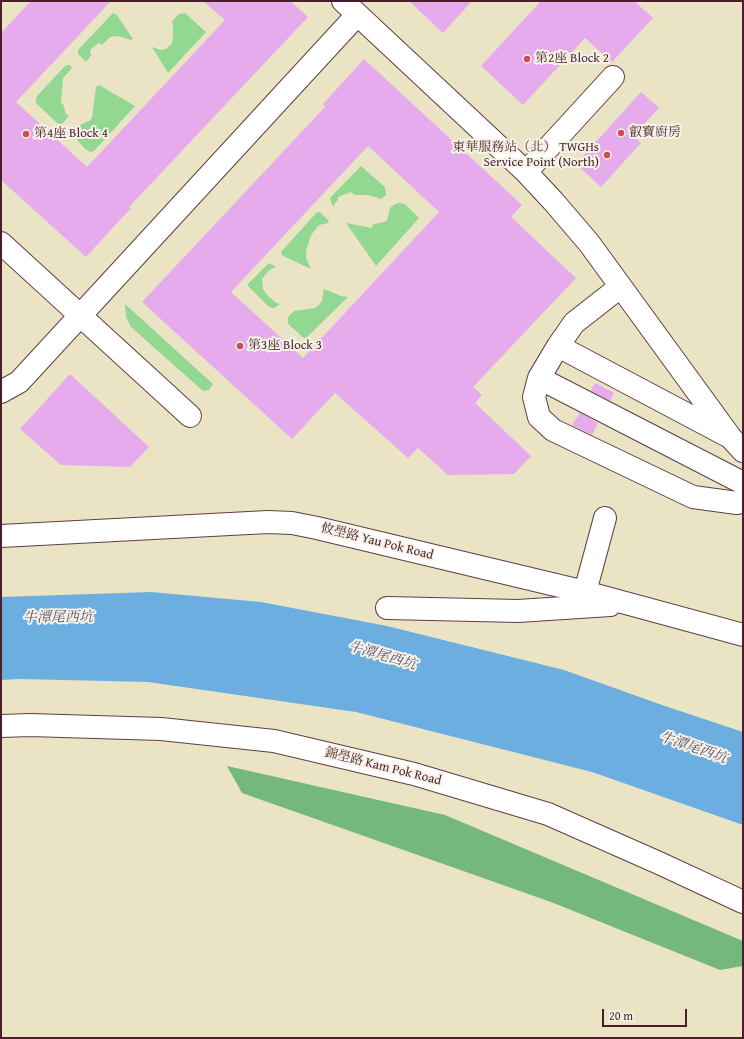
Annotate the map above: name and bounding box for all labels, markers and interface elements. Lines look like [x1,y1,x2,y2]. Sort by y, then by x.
place label: 第2座 Block 2 [535,51,609,67]
marker: 第2座 Block 2 [522,54,532,64]
place label: 叡寶廚房 [629,125,681,141]
place label: 第4座 Block 4 [34,126,108,142]
marker: 叡寶廚房 [616,128,626,138]
marker: 第4座 Block 4 [21,129,31,139]
place label: 東華服務站（北） TWGHs Service Point (North) [452,140,599,171]
marker: 東華服務站（北） TWGHs Service Point (North) [602,150,612,160]
place label: 第3座 Block 3 [248,338,322,354]
marker: 第3座 Block 3 [235,341,245,351]
street label: 攸壆路 Yau Pok Road [319,520,435,564]
water label: 牛潭尾西坑 [23,609,93,627]
water label: 牛潭尾西坑 [346,638,418,674]
water label: 牛潭尾西坑 [657,729,729,767]
street label: 錦壆路 Kam Pok Road [323,745,443,789]
scale bar [604,1001,689,1027]
text: 20 m [609,1007,633,1024]

